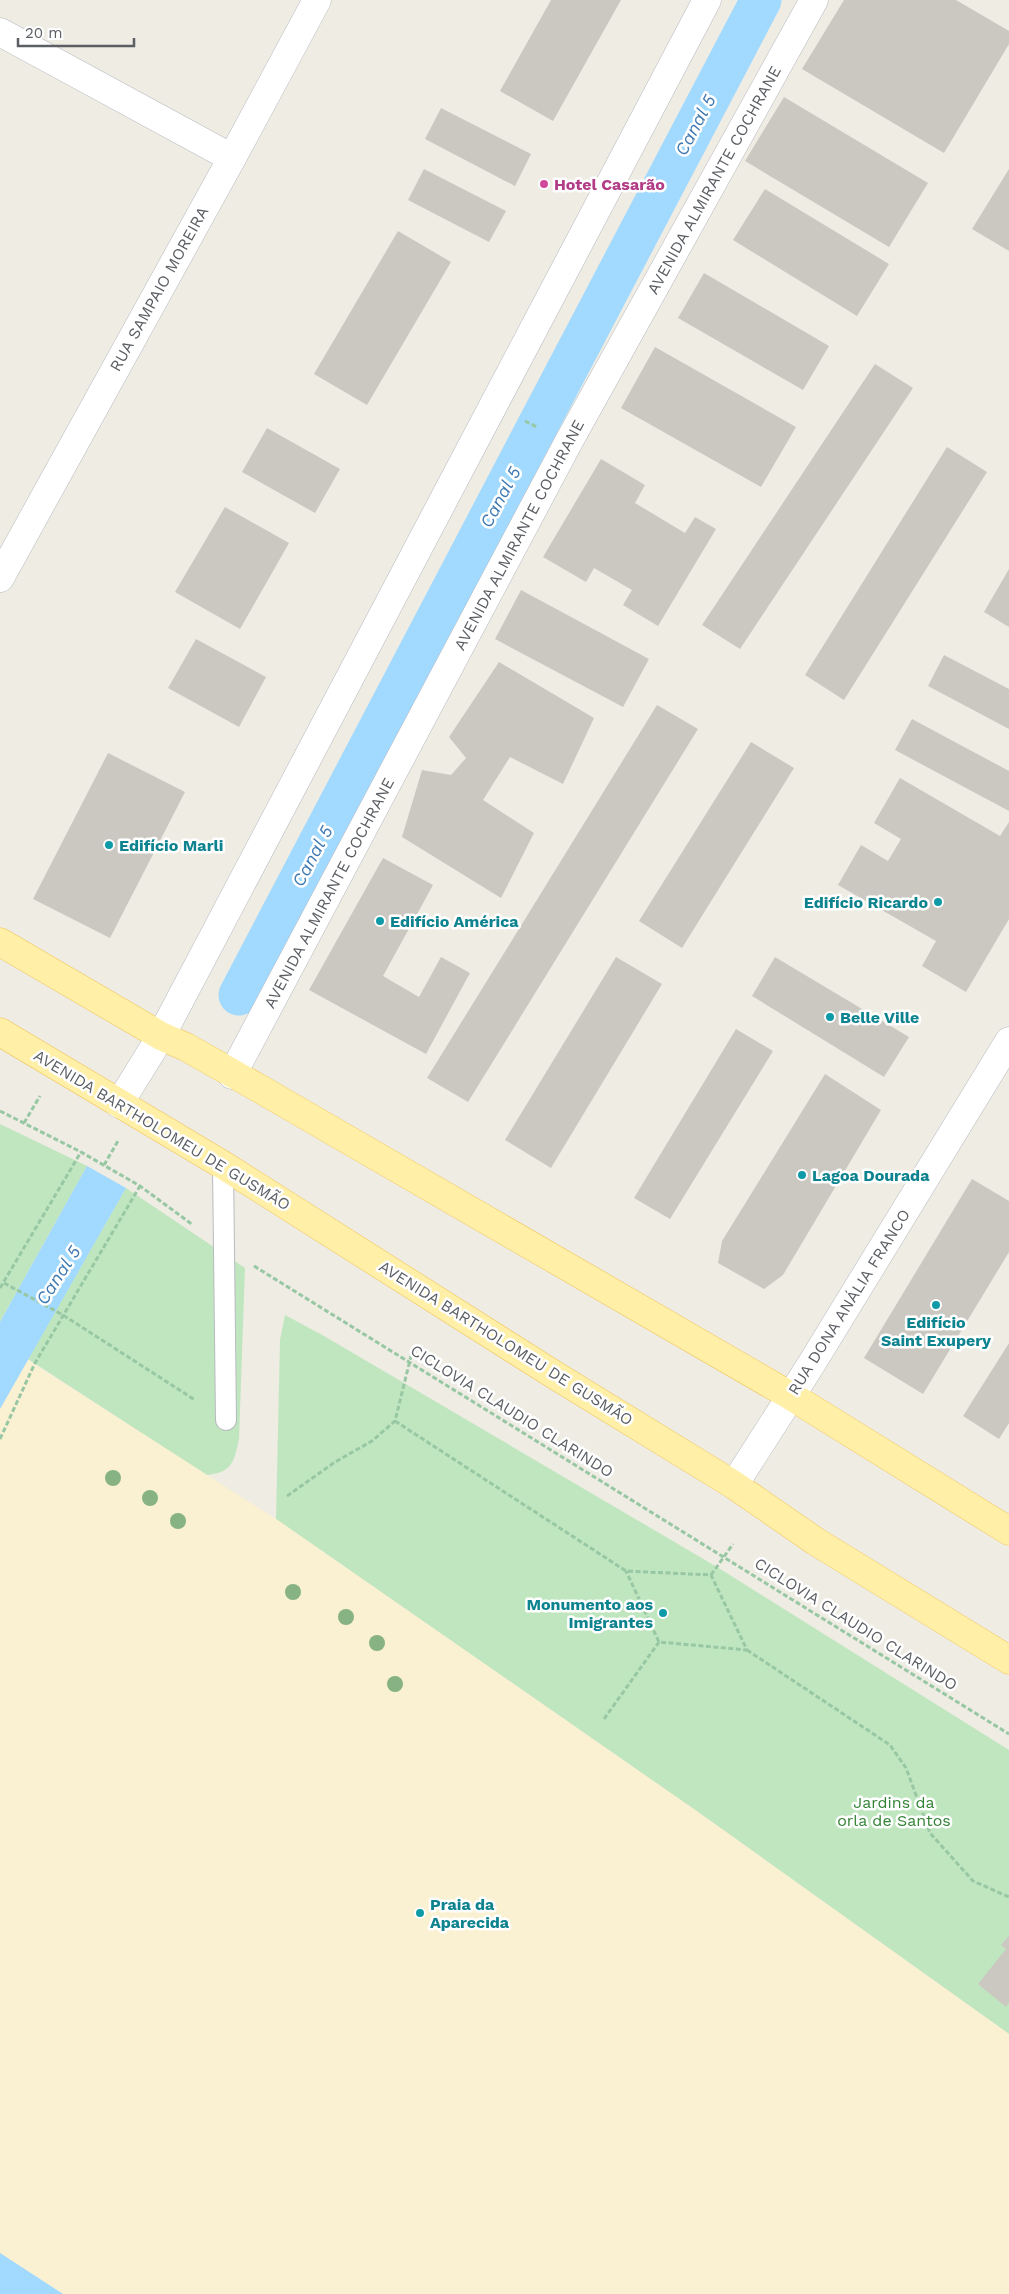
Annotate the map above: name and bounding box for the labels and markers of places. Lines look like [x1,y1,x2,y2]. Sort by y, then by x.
place label: Hotel Casarão [554,175,665,194]
marker: Hotel Casarão [538,178,550,190]
place label: Edifício Marli [119,836,223,855]
marker: Edifício Marli [103,839,115,851]
place label: Edifício Ricardo [804,893,928,912]
marker: Edifício Ricardo [932,896,944,908]
place label: Edifício América [390,912,519,931]
marker: Edifício América [374,915,386,927]
place label: Belle Ville [840,1008,919,1027]
marker: Belle Ville [824,1011,836,1023]
place label: Lagoa Dourada [812,1166,930,1185]
marker: Lagoa Dourada [796,1169,808,1181]
marker: Edifício Saint Exupery [930,1299,942,1311]
place label: Edifício Saint Exupery [881,1313,992,1350]
place label: Monumento aos Imigrantes [526,1595,653,1632]
marker: Monumento aos Imigrantes [657,1607,669,1619]
place label: Praia da Aparecida [430,1895,510,1932]
marker: Praia da Aparecida [414,1907,426,1919]

